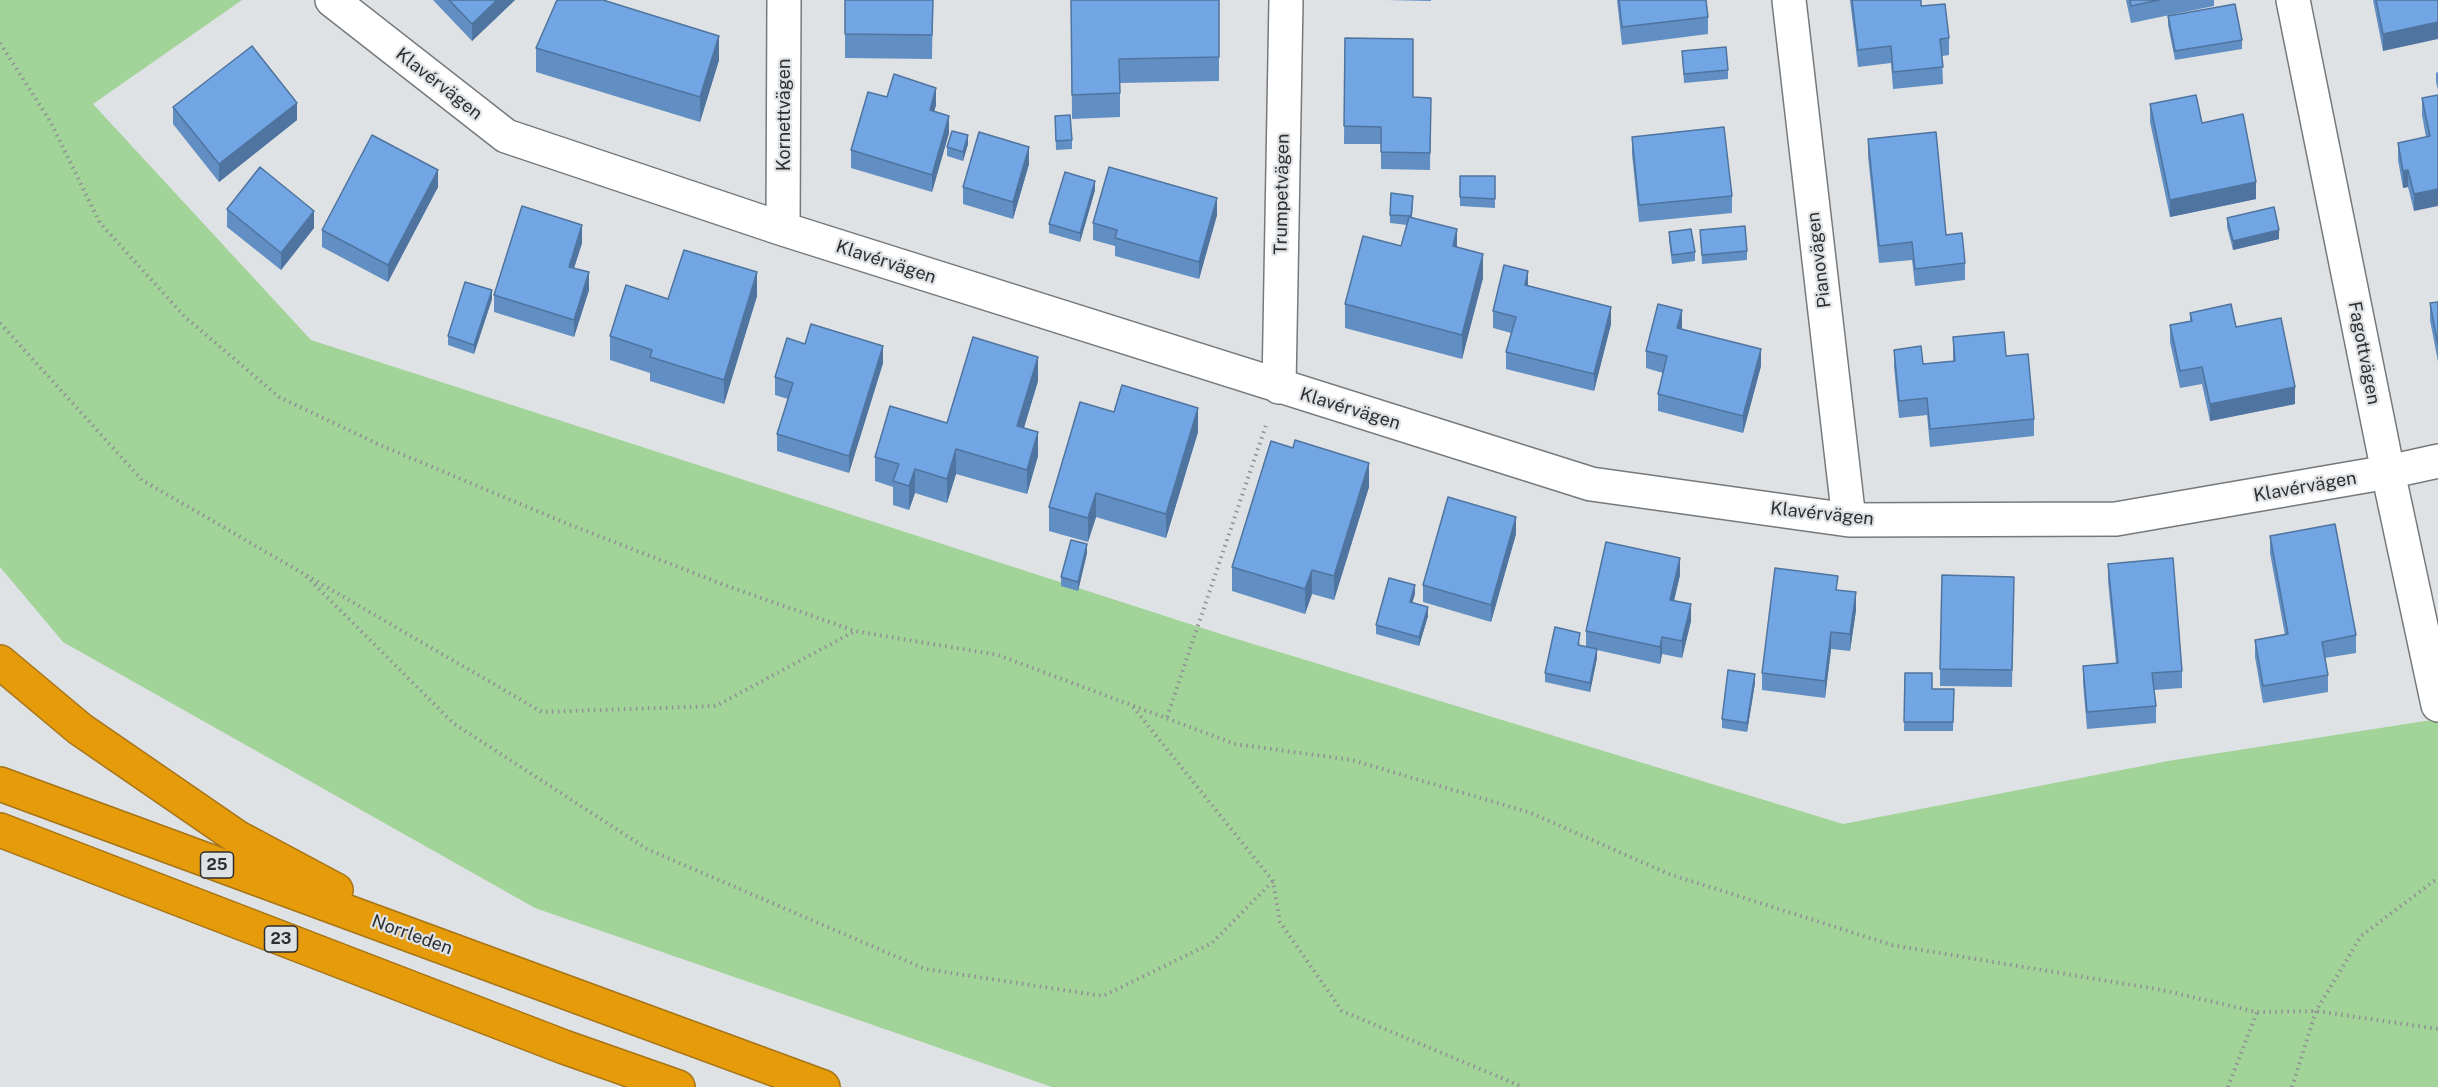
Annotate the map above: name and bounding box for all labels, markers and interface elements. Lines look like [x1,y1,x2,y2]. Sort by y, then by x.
street label: Klavérvägen [391,43,487,125]
street label: Kornettvägen [773,59,795,171]
street label: Trumpetvägen [1270,133,1294,255]
street label: Pianovägen [1802,211,1836,309]
street label: Klavérvägen [833,236,939,288]
street label: Fagottvägen [2343,300,2385,406]
street label: Klavérvägen [1297,383,1403,435]
street label: Klavérvägen [2252,467,2358,507]
street label: Klavérvägen [1769,498,1875,530]
road number: 25 [200,852,234,878]
street label: Norrleden [369,910,455,960]
road number: 23 [264,926,298,952]

